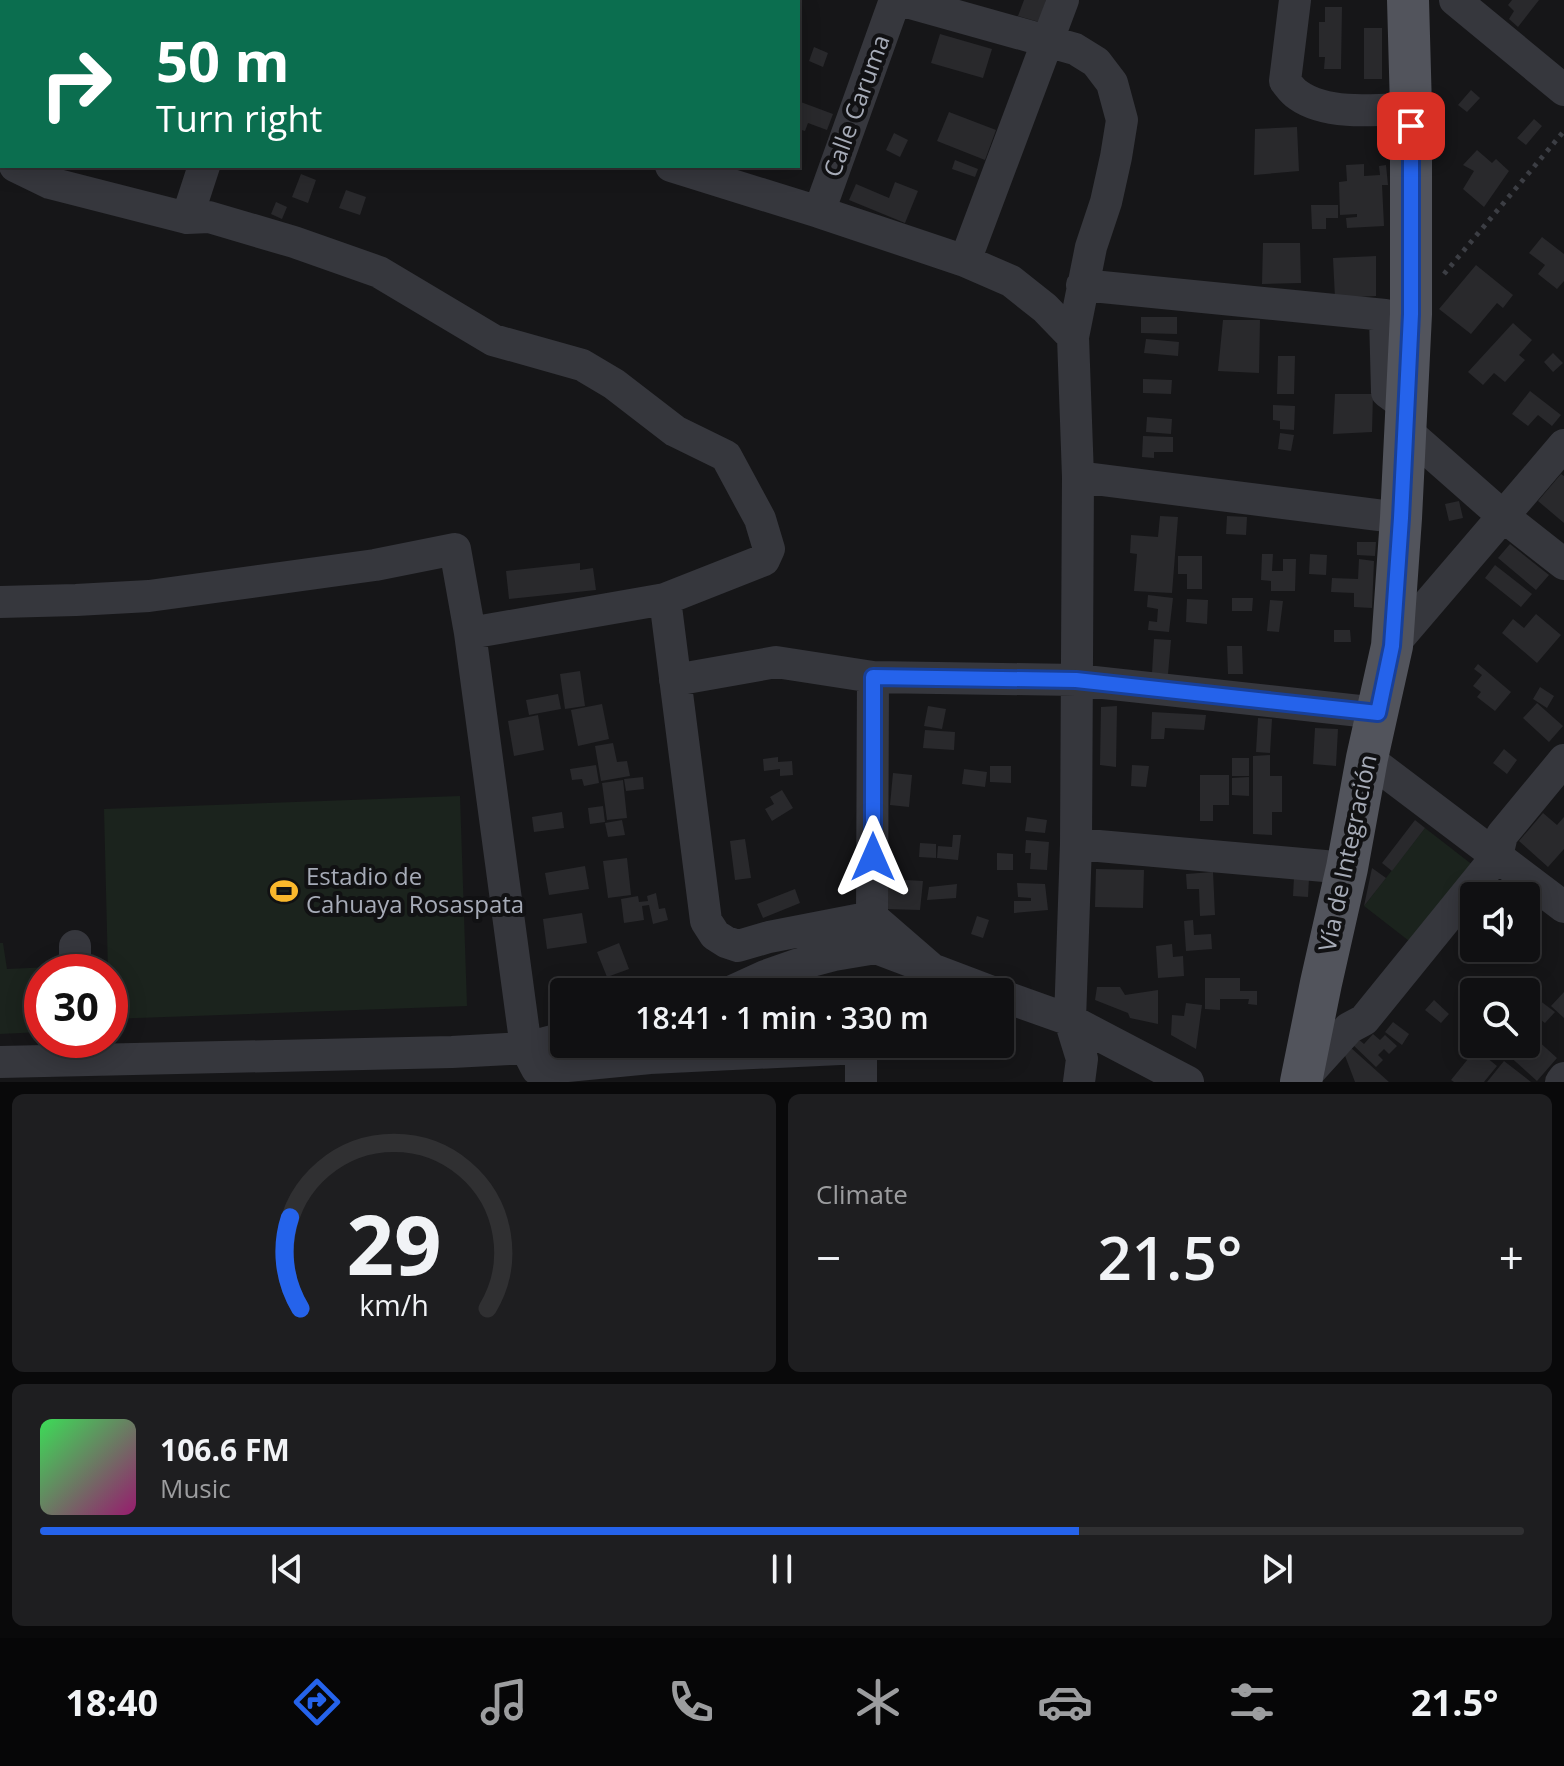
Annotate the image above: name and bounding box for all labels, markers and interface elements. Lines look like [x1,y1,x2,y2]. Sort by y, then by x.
text: 50 m [156,22,290,98]
street label: Calle Caruma [815,30,897,181]
icon: right [24,32,128,136]
pin [1377,92,1445,160]
text: Turn right [156,94,322,143]
icon: arrive [1389,104,1433,148]
street label: Vía de Integración [1310,751,1384,954]
position arrow [831,815,915,899]
place label: Estadio de Cahuaya Rosaspata [306,859,524,920]
sports icon: Estadio de Cahuaya Rosaspata [269,876,299,906]
map controls [1460,882,1540,1058]
button: sound [1460,882,1540,962]
speed limit sign: 30 [24,954,128,1058]
button: search [1460,978,1540,1058]
text: 18:41 · 1 min · 330 m [635,997,929,1038]
text: Climate [816,1176,908,1212]
text: 29 [346,1186,442,1299]
text: 21.5° [1097,1216,1243,1298]
text: − [816,1227,841,1287]
text: + [1499,1227,1524,1287]
text: km/h [359,1285,429,1324]
text: 106.6 FM [160,1429,290,1470]
text: Music [160,1470,231,1506]
icon: previous [265,1547,309,1591]
icon: pause [760,1547,804,1591]
icon: next [1255,1547,1299,1591]
icon: directions [289,1674,345,1730]
icon: music [476,1674,532,1730]
icon: phone [663,1674,719,1730]
icon: climate [850,1674,906,1730]
icon: car [1037,1674,1093,1730]
icon: filters [1224,1674,1280,1730]
text: 18:40 [65,1678,158,1727]
text: 21.5° [1411,1678,1498,1727]

